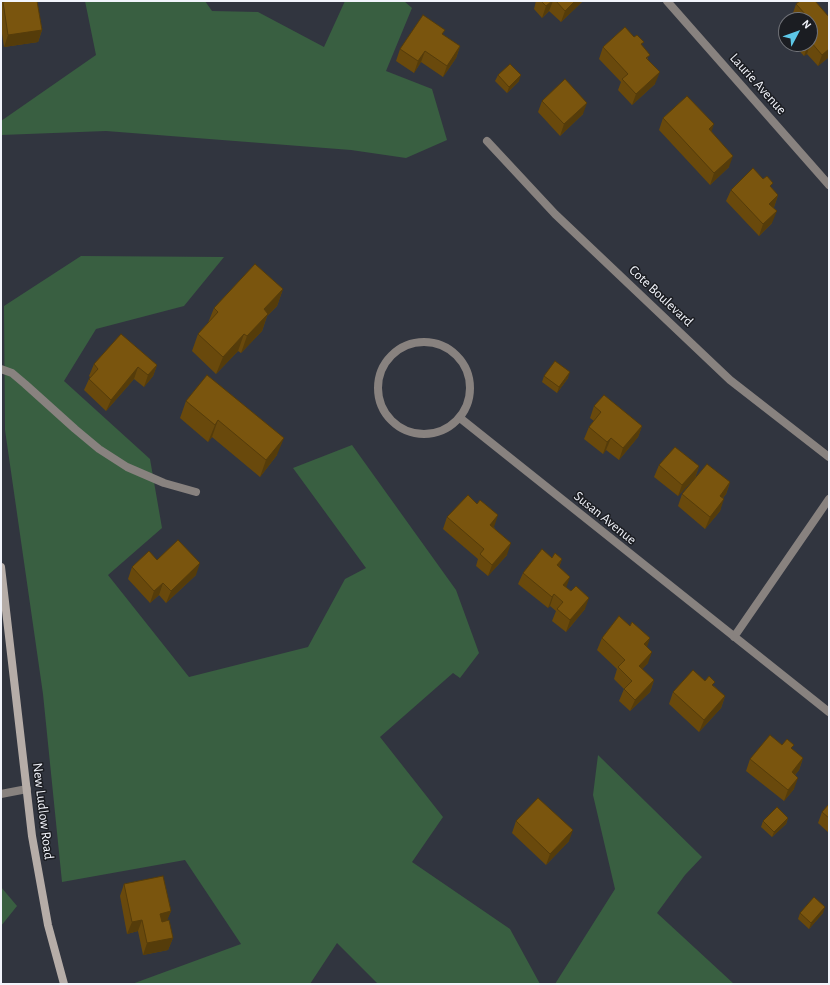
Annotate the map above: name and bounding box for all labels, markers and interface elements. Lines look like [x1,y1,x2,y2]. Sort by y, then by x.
north arrow [778,12,818,52]
text: N [800,18,813,31]
street label: Laurie Avenue [726,50,790,118]
street label: Cote Boulevard [625,262,697,330]
street label: Susan Avenue [570,488,640,548]
street label: New Ludlow Road [29,762,57,860]

